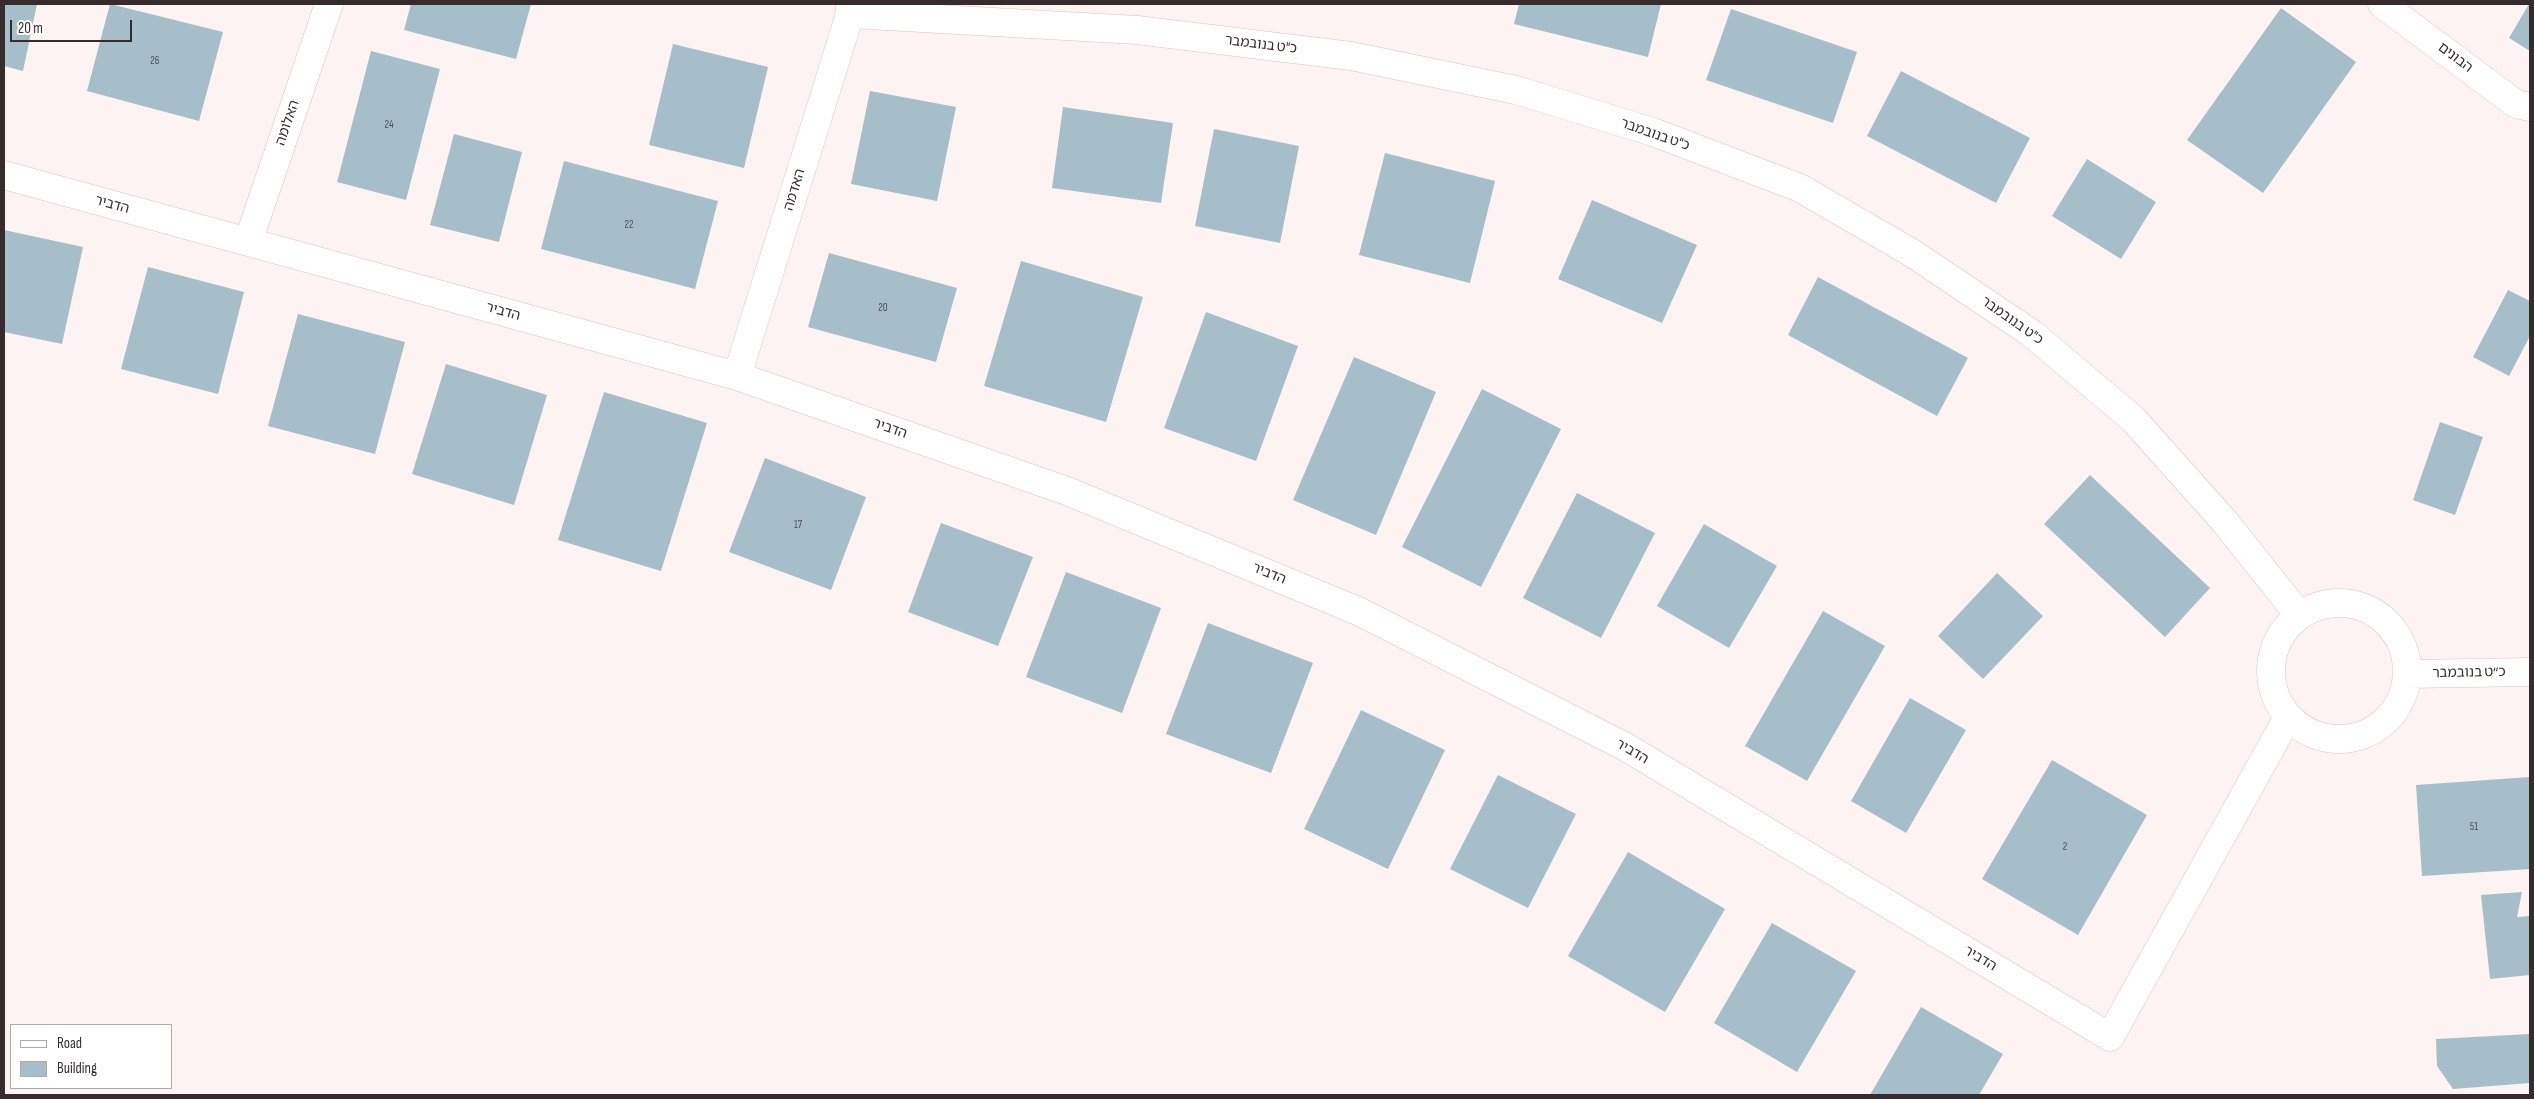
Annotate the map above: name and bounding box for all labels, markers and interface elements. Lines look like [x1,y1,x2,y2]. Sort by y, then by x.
scale bar [12,10,135,42]
text: 20 m [18,19,43,38]
street label: כ"ט בנובמבר [1224,32,1298,58]
street label: הבונים [2434,39,2476,77]
house number: 26 [150,54,160,68]
street label: האלומה [272,98,304,148]
street label: כ"ט בנובמבר [1618,115,1692,155]
house number: 24 [384,118,394,132]
street label: האדמה [781,167,809,213]
street label: הדביר [93,192,131,218]
house number: 22 [624,218,634,232]
street label: כ"ט בנובמבר [1978,293,2046,349]
street label: הדביר [484,299,522,325]
house number: 20 [878,301,888,315]
street label: הדביר [871,415,909,443]
house number: 17 [794,518,802,532]
street label: הדביר [1250,560,1288,588]
street label: כ״ט בנובמבר [2432,664,2506,682]
street label: הדביר [1613,736,1651,768]
house number: 51 [2470,820,2478,834]
house number: 2 [2063,840,2067,854]
street label: הדביר [1961,943,1999,975]
legend [10,1024,172,1089]
text: Road [57,1034,82,1053]
text: Building [57,1059,97,1078]

